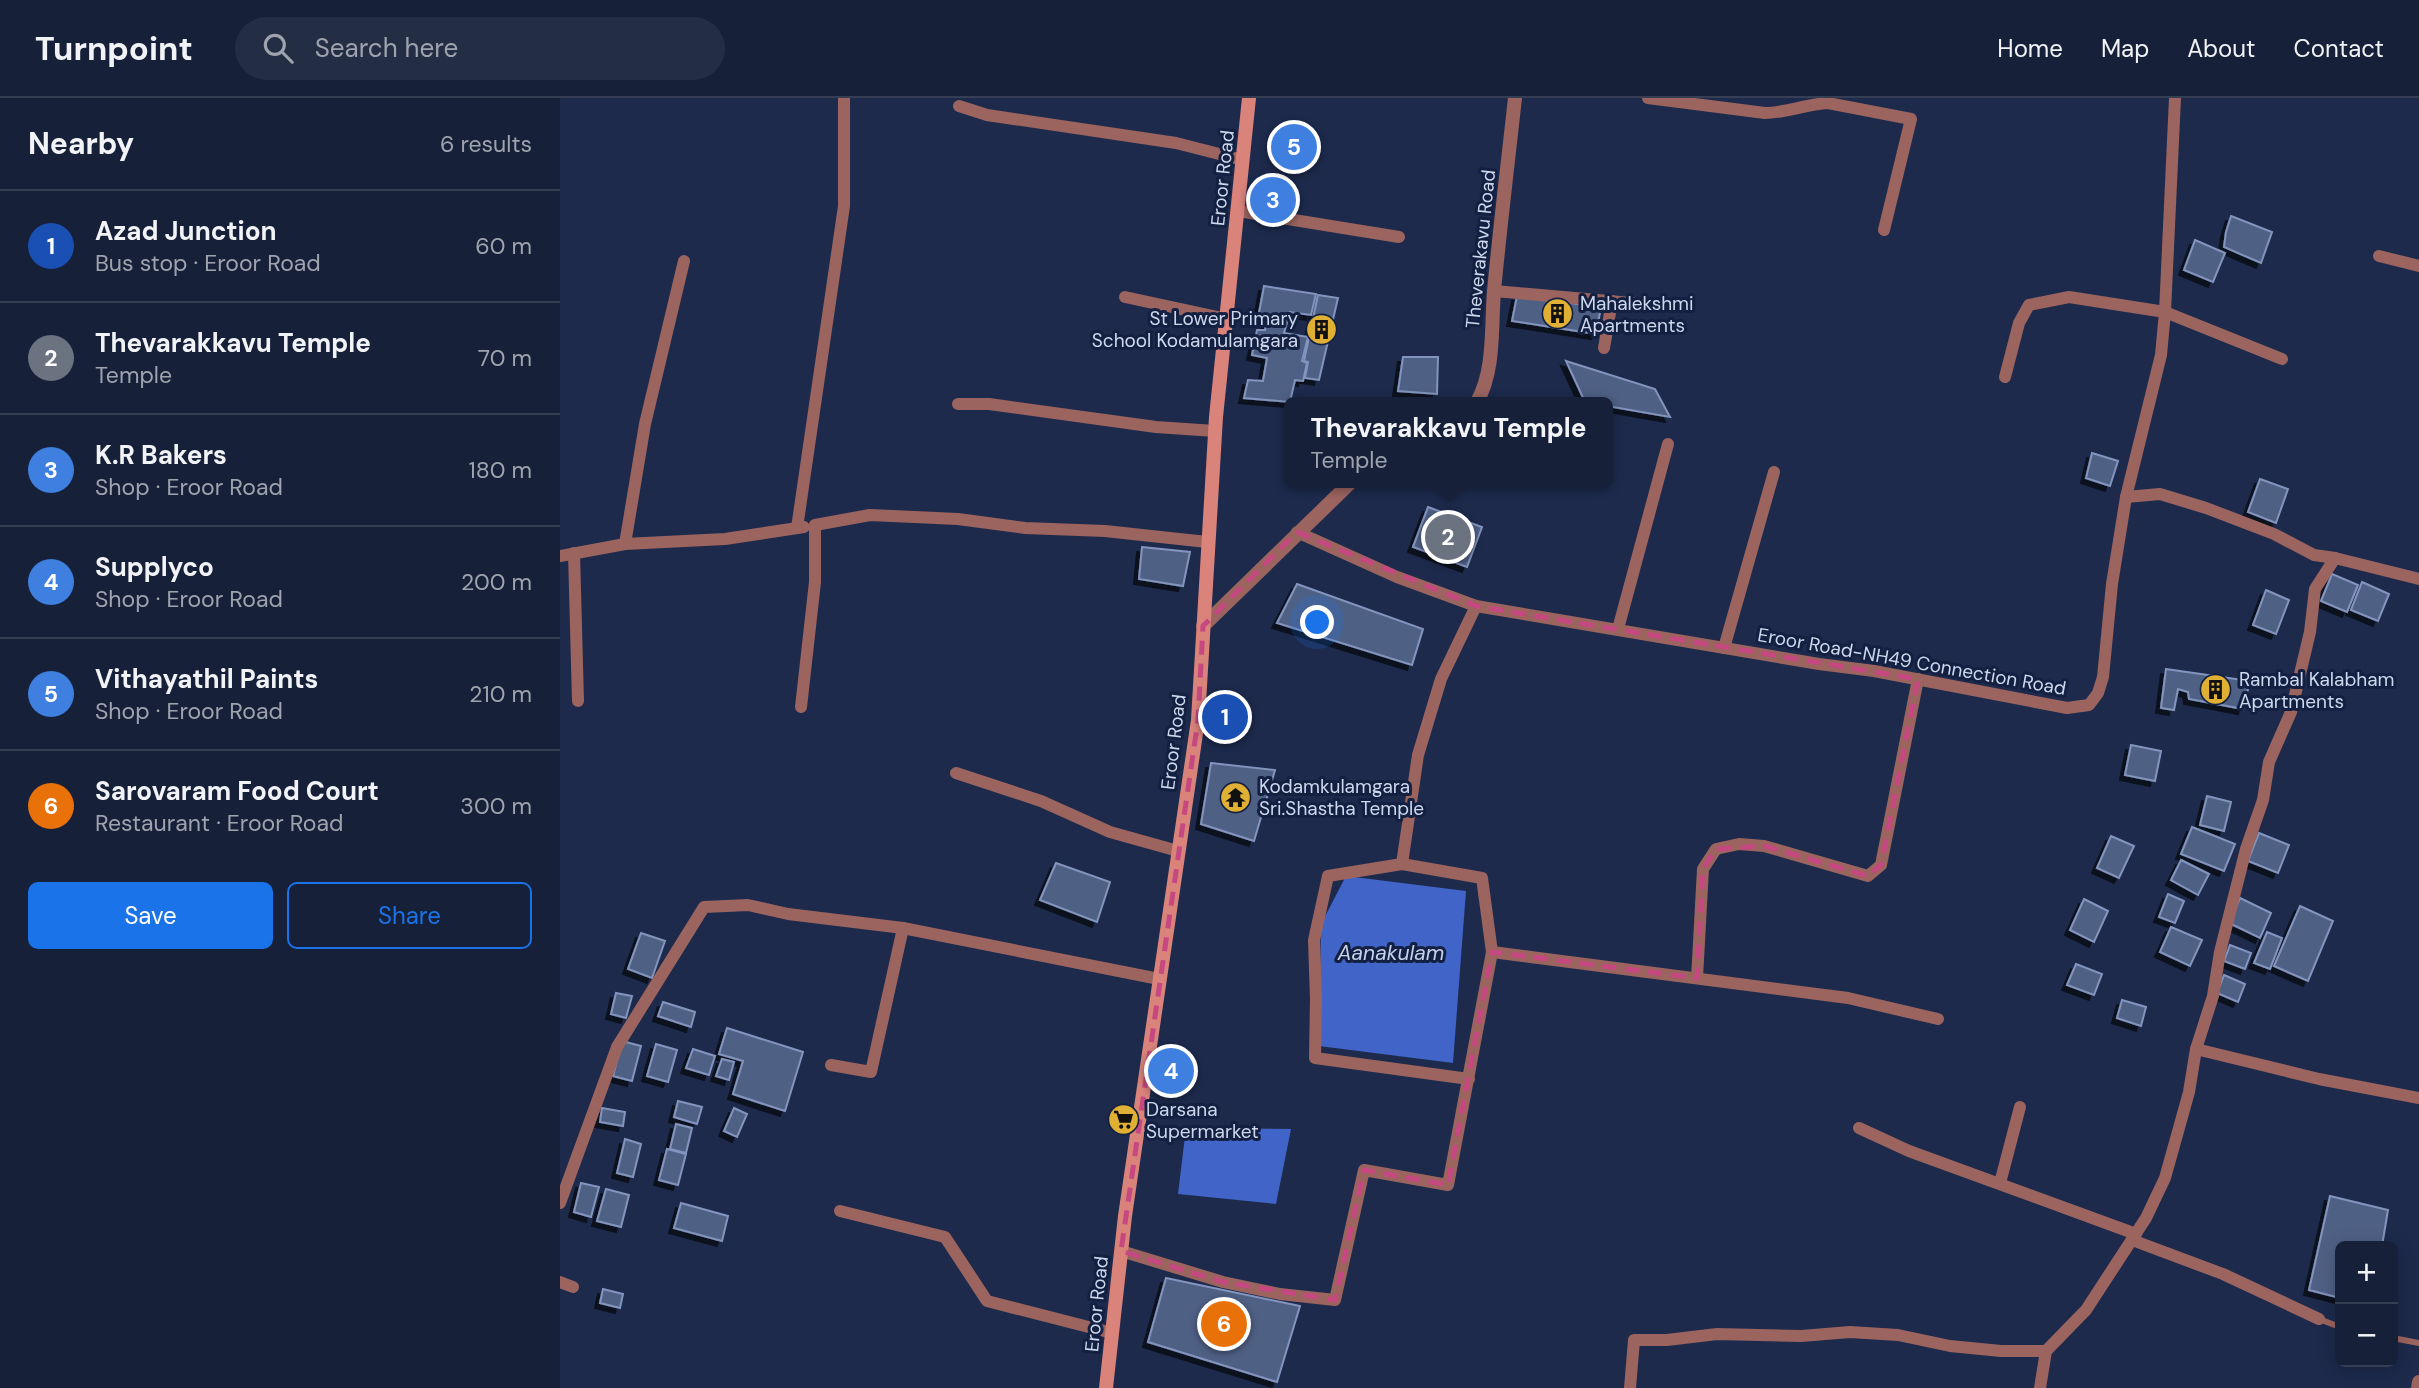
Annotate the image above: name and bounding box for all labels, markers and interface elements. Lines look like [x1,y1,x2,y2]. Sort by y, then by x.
search box [235,17,725,80]
text: Turnpoint [35,27,193,70]
icon: search [259,29,297,67]
text: Search here [315,31,458,65]
text: Home [1997,33,2063,64]
text: Map [2101,33,2149,64]
text: About [2187,33,2256,64]
text: Contact [2294,33,2384,64]
pin: 5 [1271,121,1317,173]
text: Nearby [28,124,134,163]
text: 6 results [440,129,532,159]
street label: Eroor Road [1205,129,1240,227]
street label: Theverakavu Road [1460,169,1501,330]
pin: 3 [1250,174,1296,226]
text: Azad Junction [95,214,277,248]
text: 1 [47,231,55,261]
text: 60 m [475,231,532,261]
text: Bus stop · Eroor Road [95,248,321,278]
place label: Mahalekshmi Apartments [1580,291,1694,338]
building icon: Mahalekshmi Apartments [1540,297,1574,331]
place label: St Lower Primary School Kodamulamgara [1092,306,1298,353]
building icon: St Lower Primary School Kodamulamgara [1304,312,1338,346]
text: Thevarakkavu Temple [95,326,371,360]
text: 2 [44,343,58,373]
text: 70 m [478,343,532,373]
text: Temple [95,360,172,390]
popup [1284,397,1613,488]
text: Thevarakkavu Temple [1311,411,1586,445]
text: K.R Bakers [95,438,227,472]
text: Temple [1311,445,1388,475]
text: 3 [44,455,58,485]
text: 180 m [468,455,532,485]
text: Shop · Eroor Road [95,472,283,502]
pin: 2 [1425,511,1471,563]
text: Supplyco [95,550,214,584]
text: 4 [44,567,58,597]
text: 200 m [461,567,532,597]
text: Shop · Eroor Road [95,584,283,614]
your location [1300,605,1334,639]
street label: Eroor Road-NH49 Connection Road [1756,622,2068,701]
text: Vithayathil Paints [95,662,318,696]
place label: Rambal Kalabham Apartments [2239,667,2394,714]
building icon: Rambal Kalabham Apartments [2199,673,2233,707]
text: 5 [44,679,58,709]
text: 210 m [469,679,532,709]
pin: 1 [1202,691,1248,743]
street label: Eroor Road [1155,693,1192,791]
text: Shop · Eroor Road [95,696,283,726]
text: Sarovaram Food Court [95,774,379,808]
place label: Kodamkulamgara Sri.Shastha Temple [1259,774,1424,821]
temple icon: Kodamkulamgara Sri.Shastha Temple [1219,780,1253,814]
text: 6 [44,791,58,821]
text: 300 m [460,791,532,821]
text: Restaurant · Eroor Road [95,808,343,838]
button: Save [28,882,273,949]
button: Share [287,882,532,949]
water label: Aanakulam [1337,939,1444,967]
pin: 4 [1148,1045,1194,1097]
place label: Darsana Supermarket [1146,1097,1259,1144]
supermarket icon: Darsana Supermarket [1106,1103,1140,1137]
map controls [2335,1241,2398,1367]
button: + [2335,1241,2398,1304]
street label: Eroor Road [1079,1255,1114,1353]
pin: 6 [1201,1298,1247,1350]
button: − [2335,1304,2398,1367]

